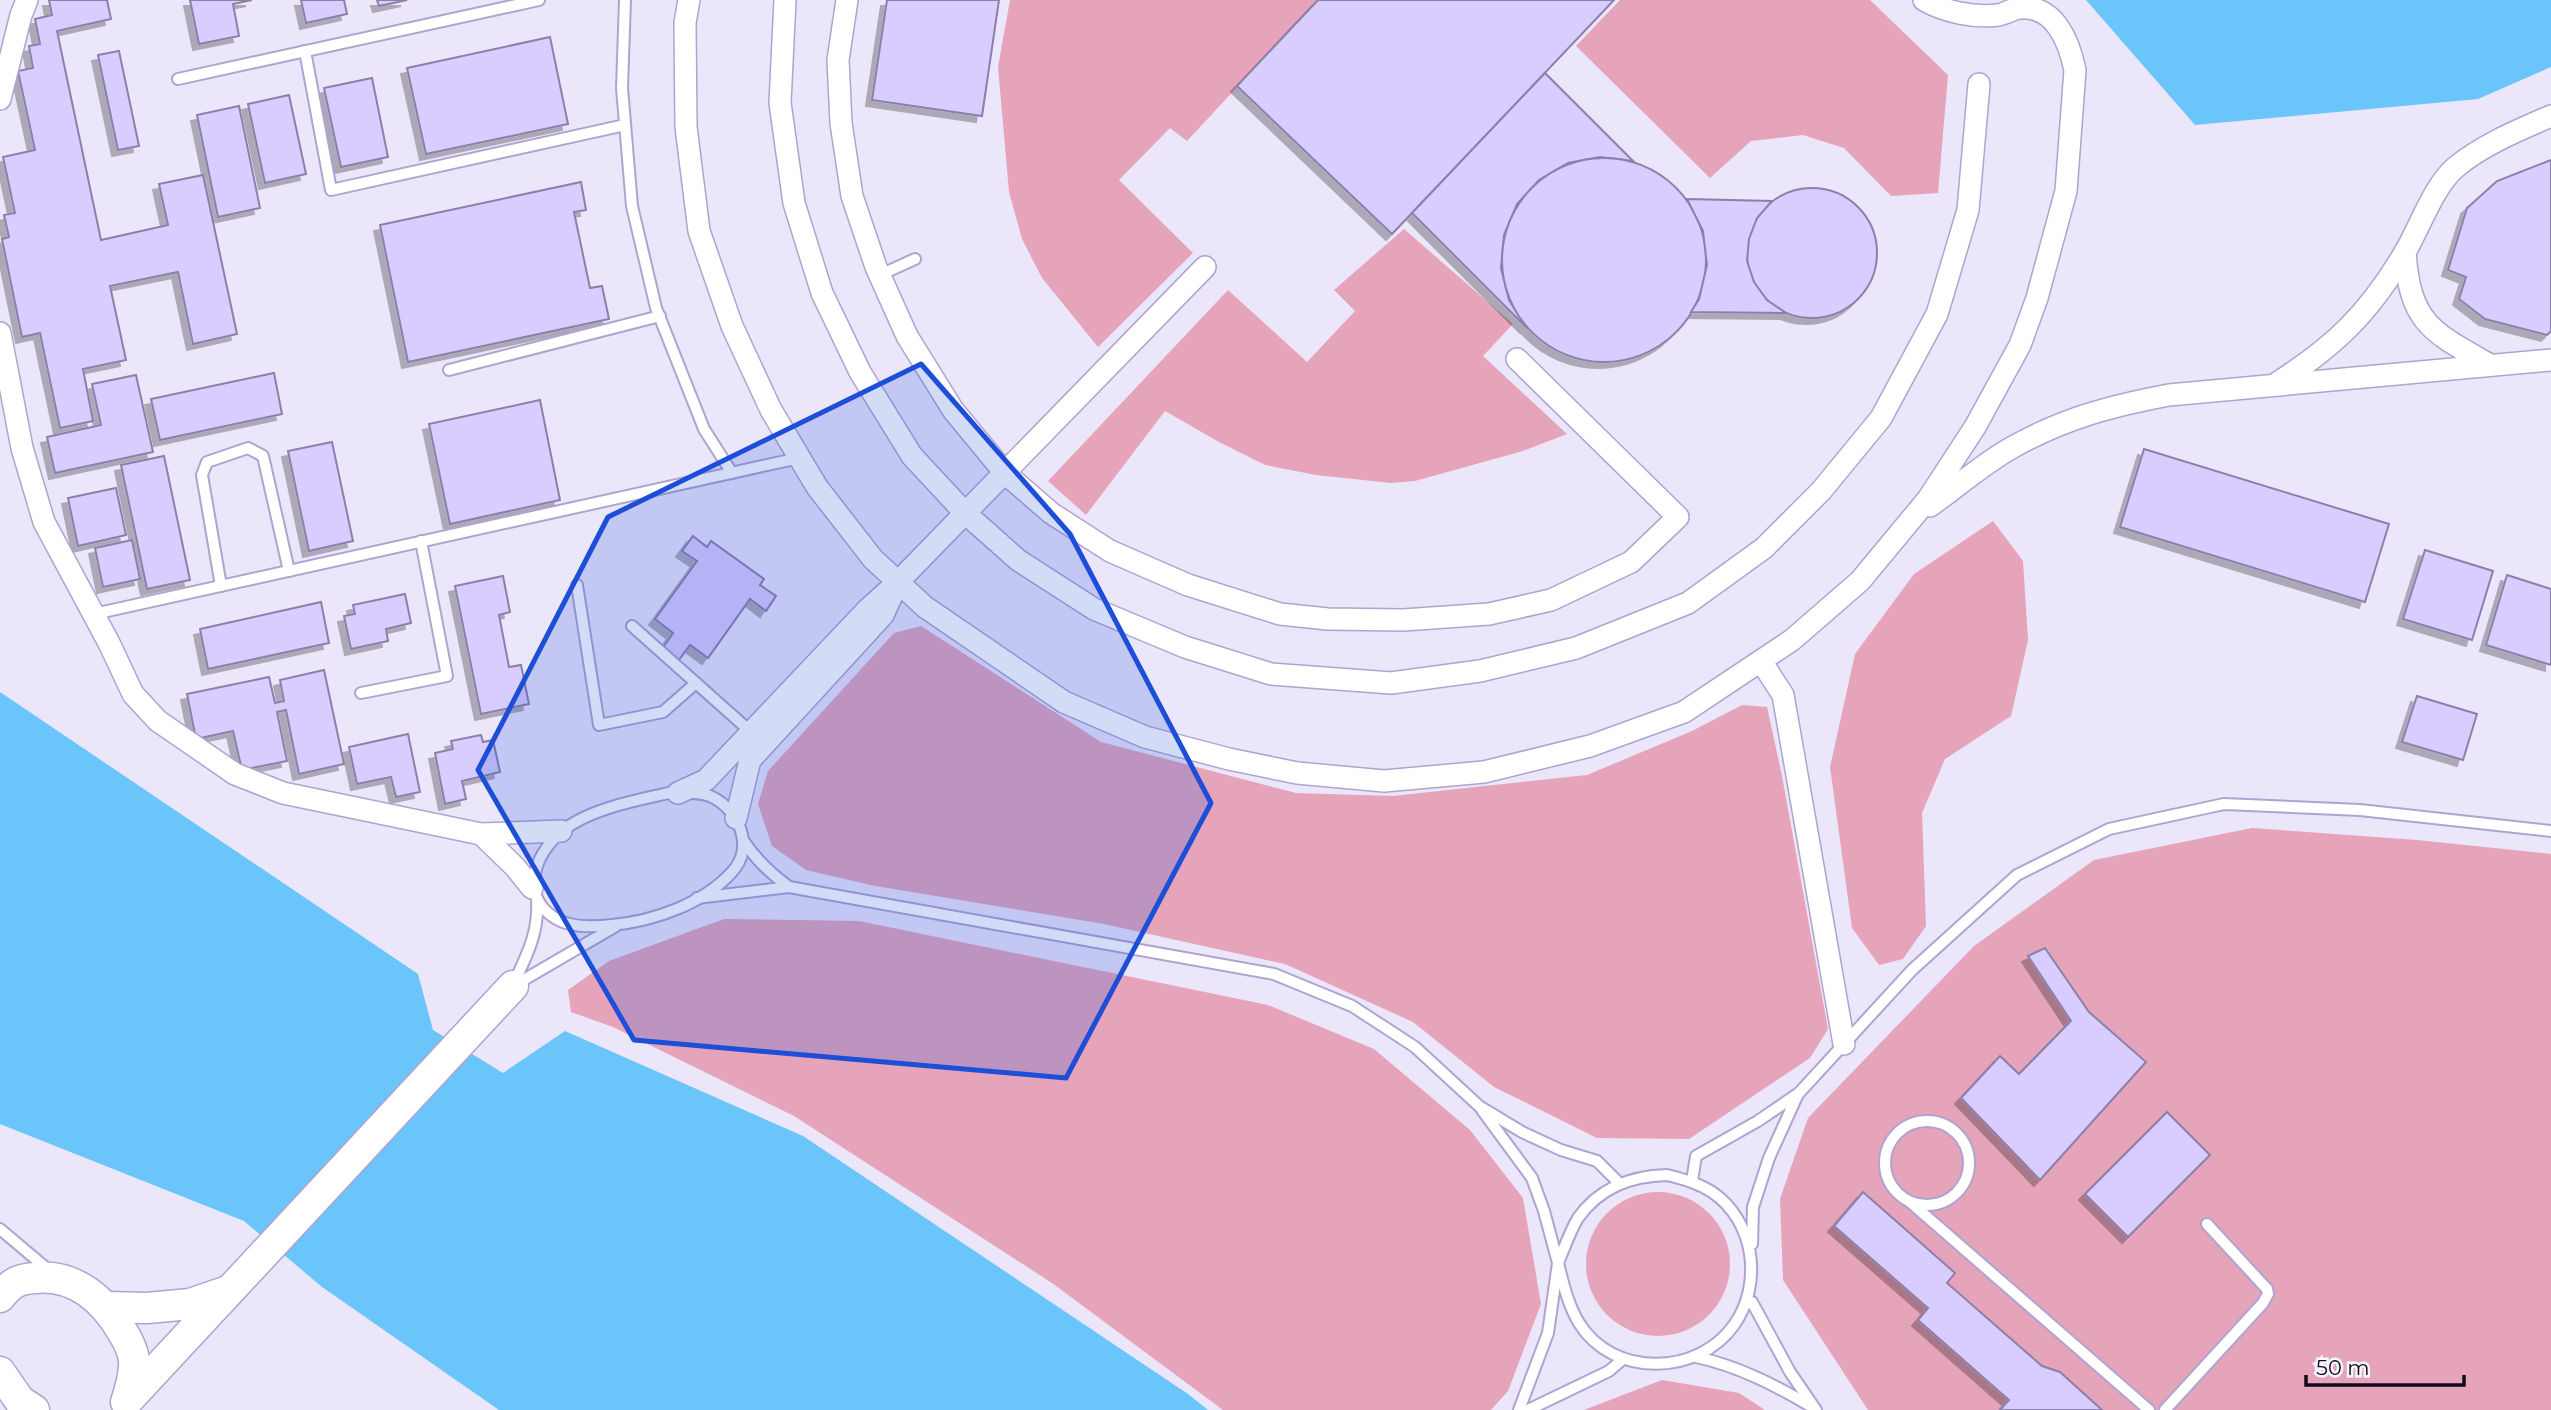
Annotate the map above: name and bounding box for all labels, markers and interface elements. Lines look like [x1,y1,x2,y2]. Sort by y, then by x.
scale bar [2306,1344,2464,1388]
text: 50 m [2316,1355,2370,1380]

